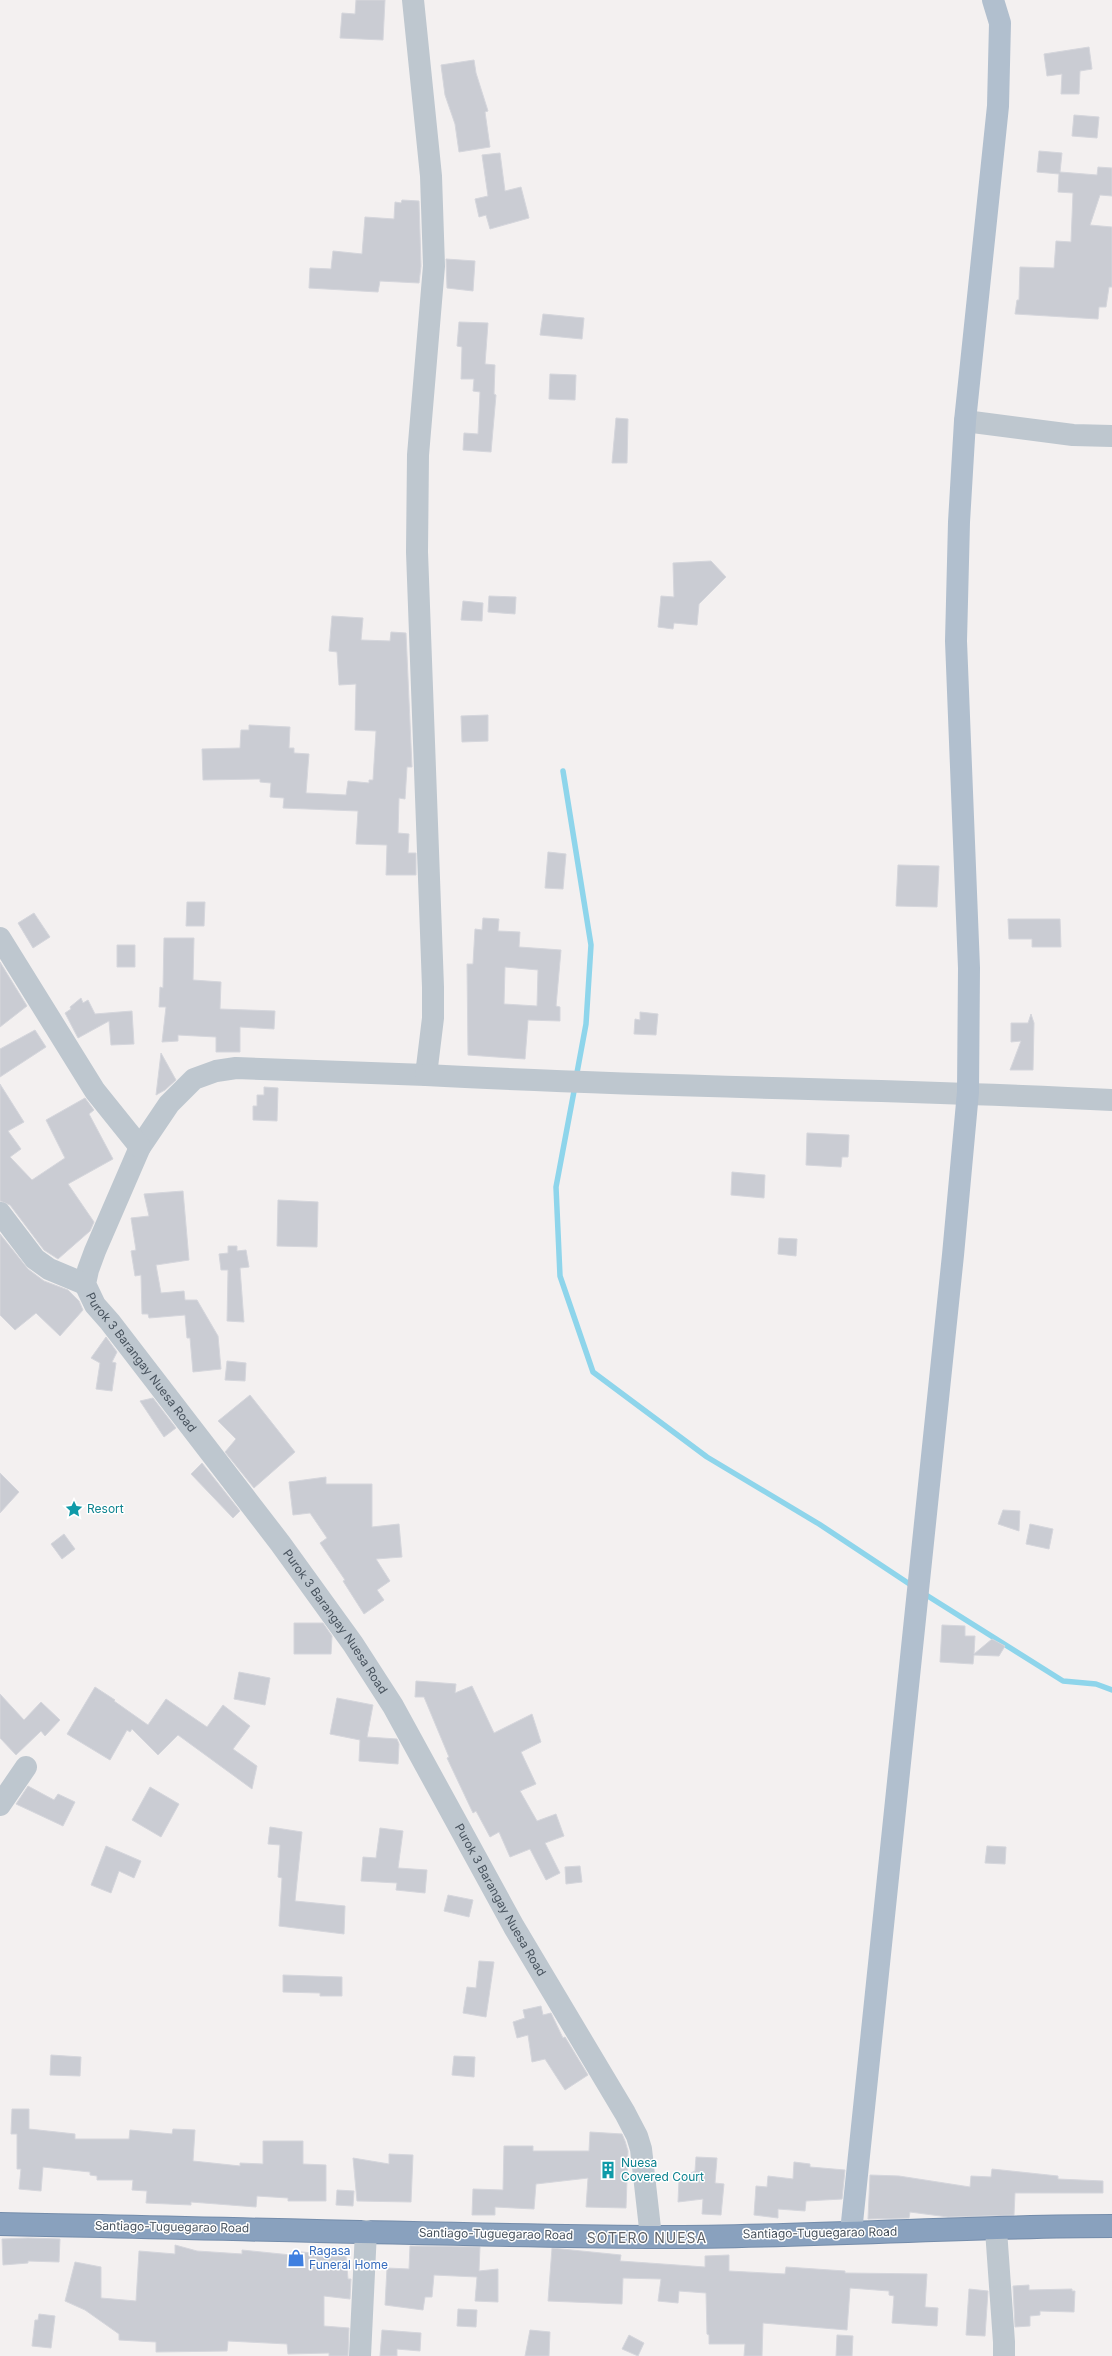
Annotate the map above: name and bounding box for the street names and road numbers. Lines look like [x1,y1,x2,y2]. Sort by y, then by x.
street label: Purok 3 Barangay Nuesa Road [83,1290,200,1435]
street label: Purok 3 Barangay Nuesa Road [280,1546,391,1696]
street label: Purok 3 Barangay Nuesa Road [452,1821,550,1979]
street label: Santiago-Tuguegarao Road [95,2218,249,2235]
street label: Santiago-Tuguegarao Road [743,2224,897,2241]
street label: Santiago-Tuguegarao Road [419,2225,573,2242]

